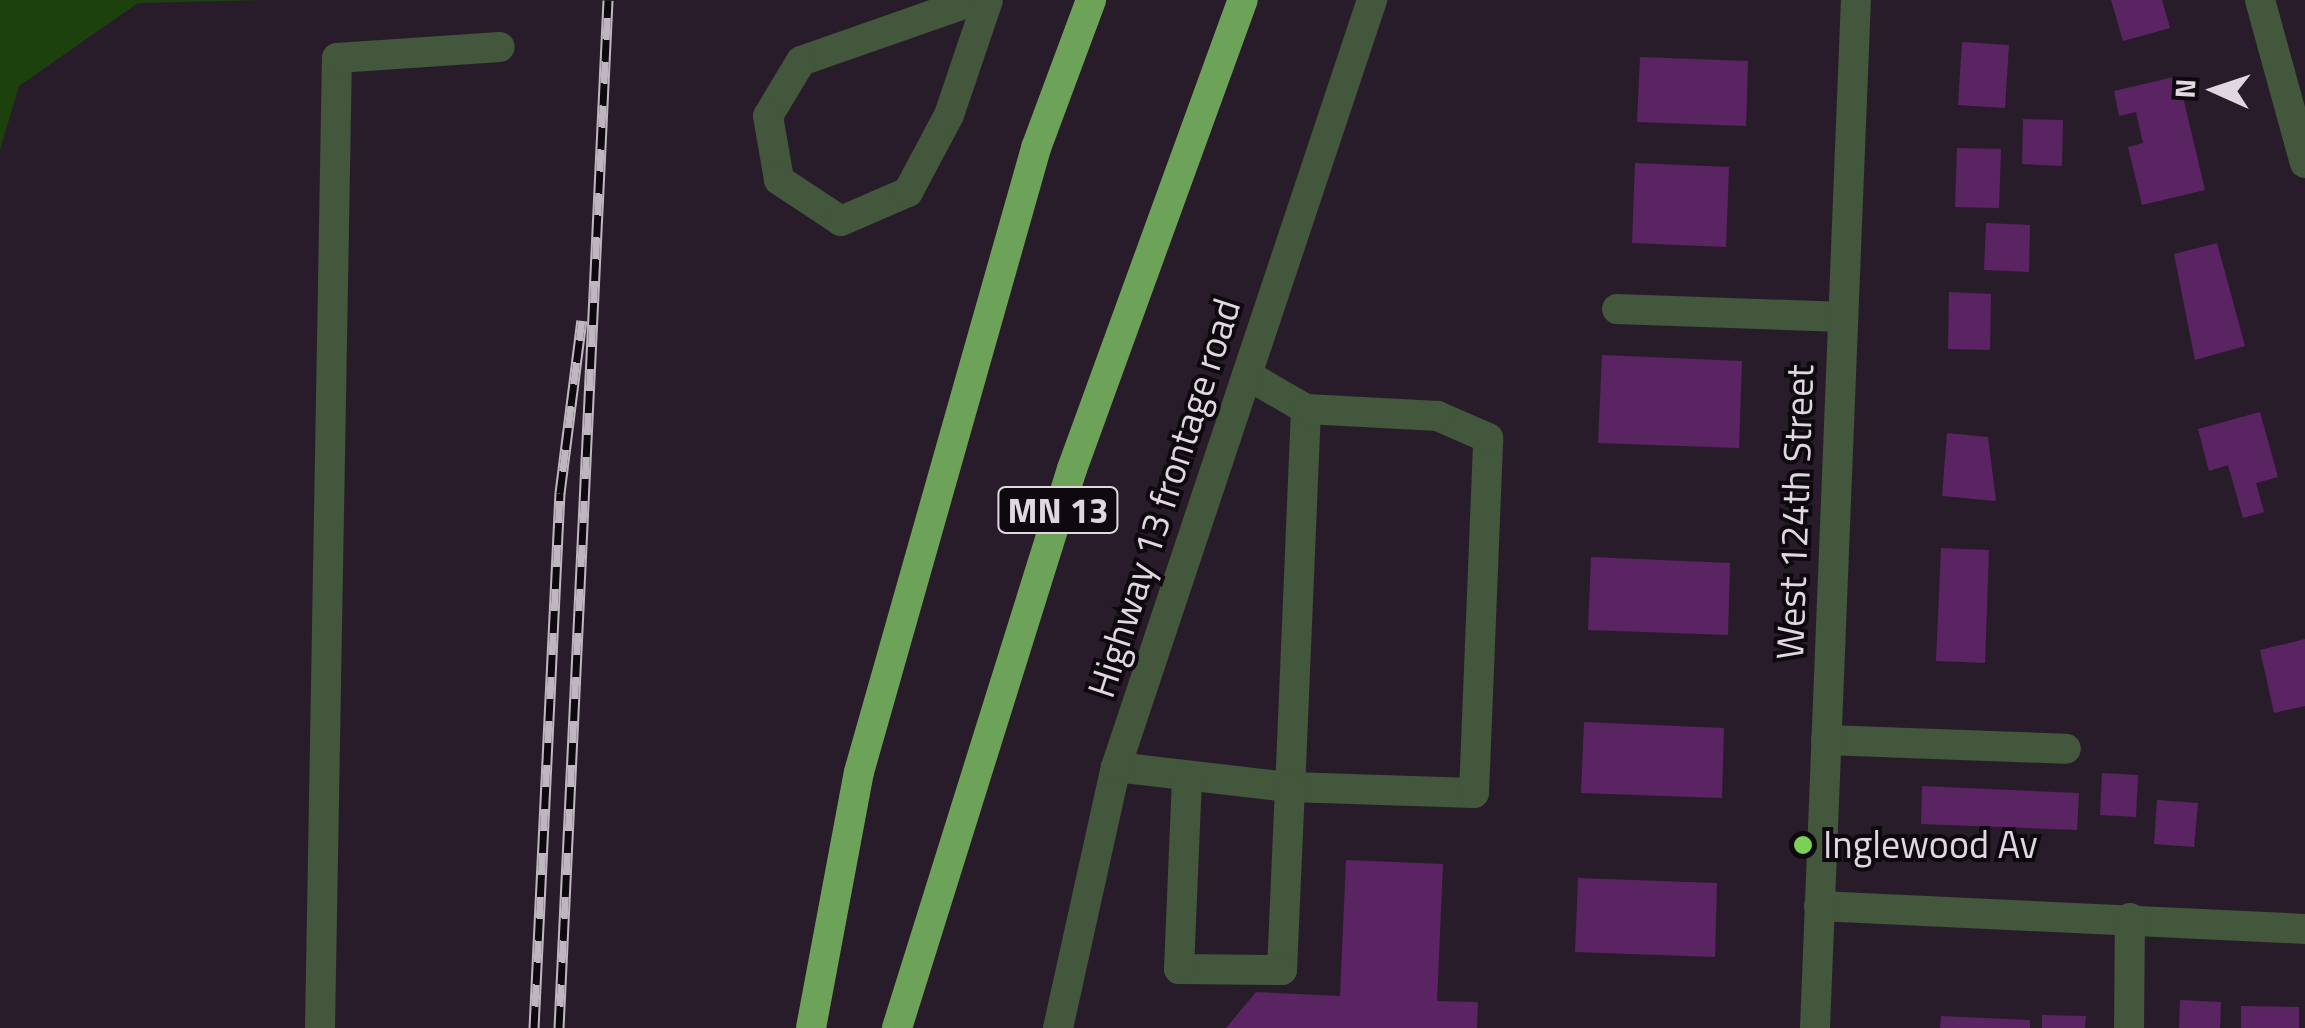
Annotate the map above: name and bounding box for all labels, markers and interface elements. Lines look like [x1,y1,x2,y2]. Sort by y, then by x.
north arrow [2165,40,2265,140]
text: N [2163,78,2207,99]
street label: Highway 13 frontage road [1078,293,1250,703]
street label: West 124th Street [1767,364,1823,660]
road number: MN 13 [996,480,1120,540]
place label: Inglewood Av [1823,822,2038,868]
marker: Inglewood Av [1792,834,1814,856]

